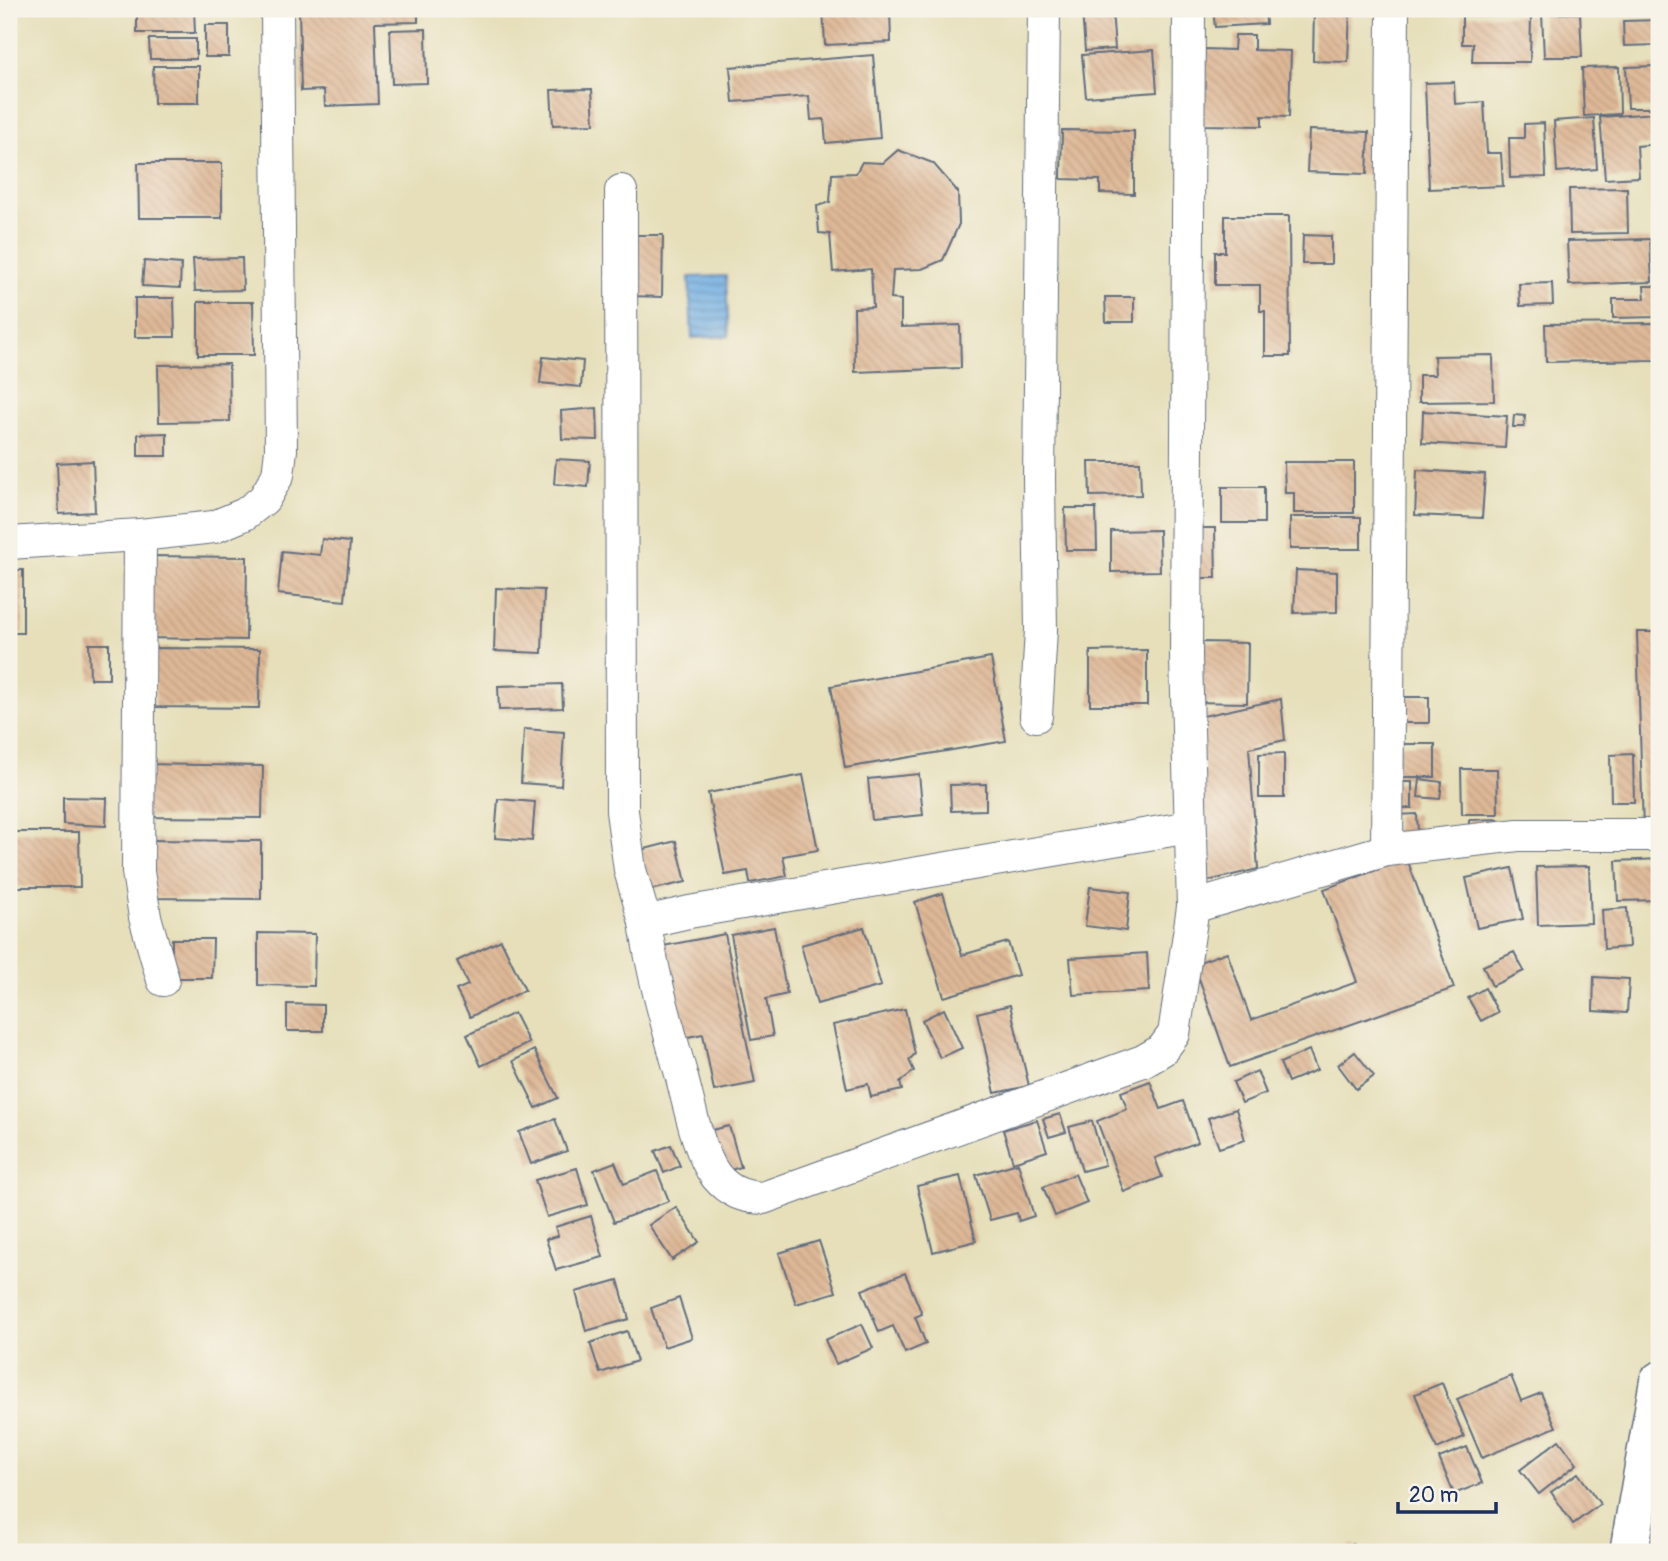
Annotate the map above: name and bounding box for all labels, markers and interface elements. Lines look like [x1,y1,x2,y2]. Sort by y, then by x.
scale bar [1398,1470,1496,1514]
text: 20 m [1409,1482,1458,1509]

